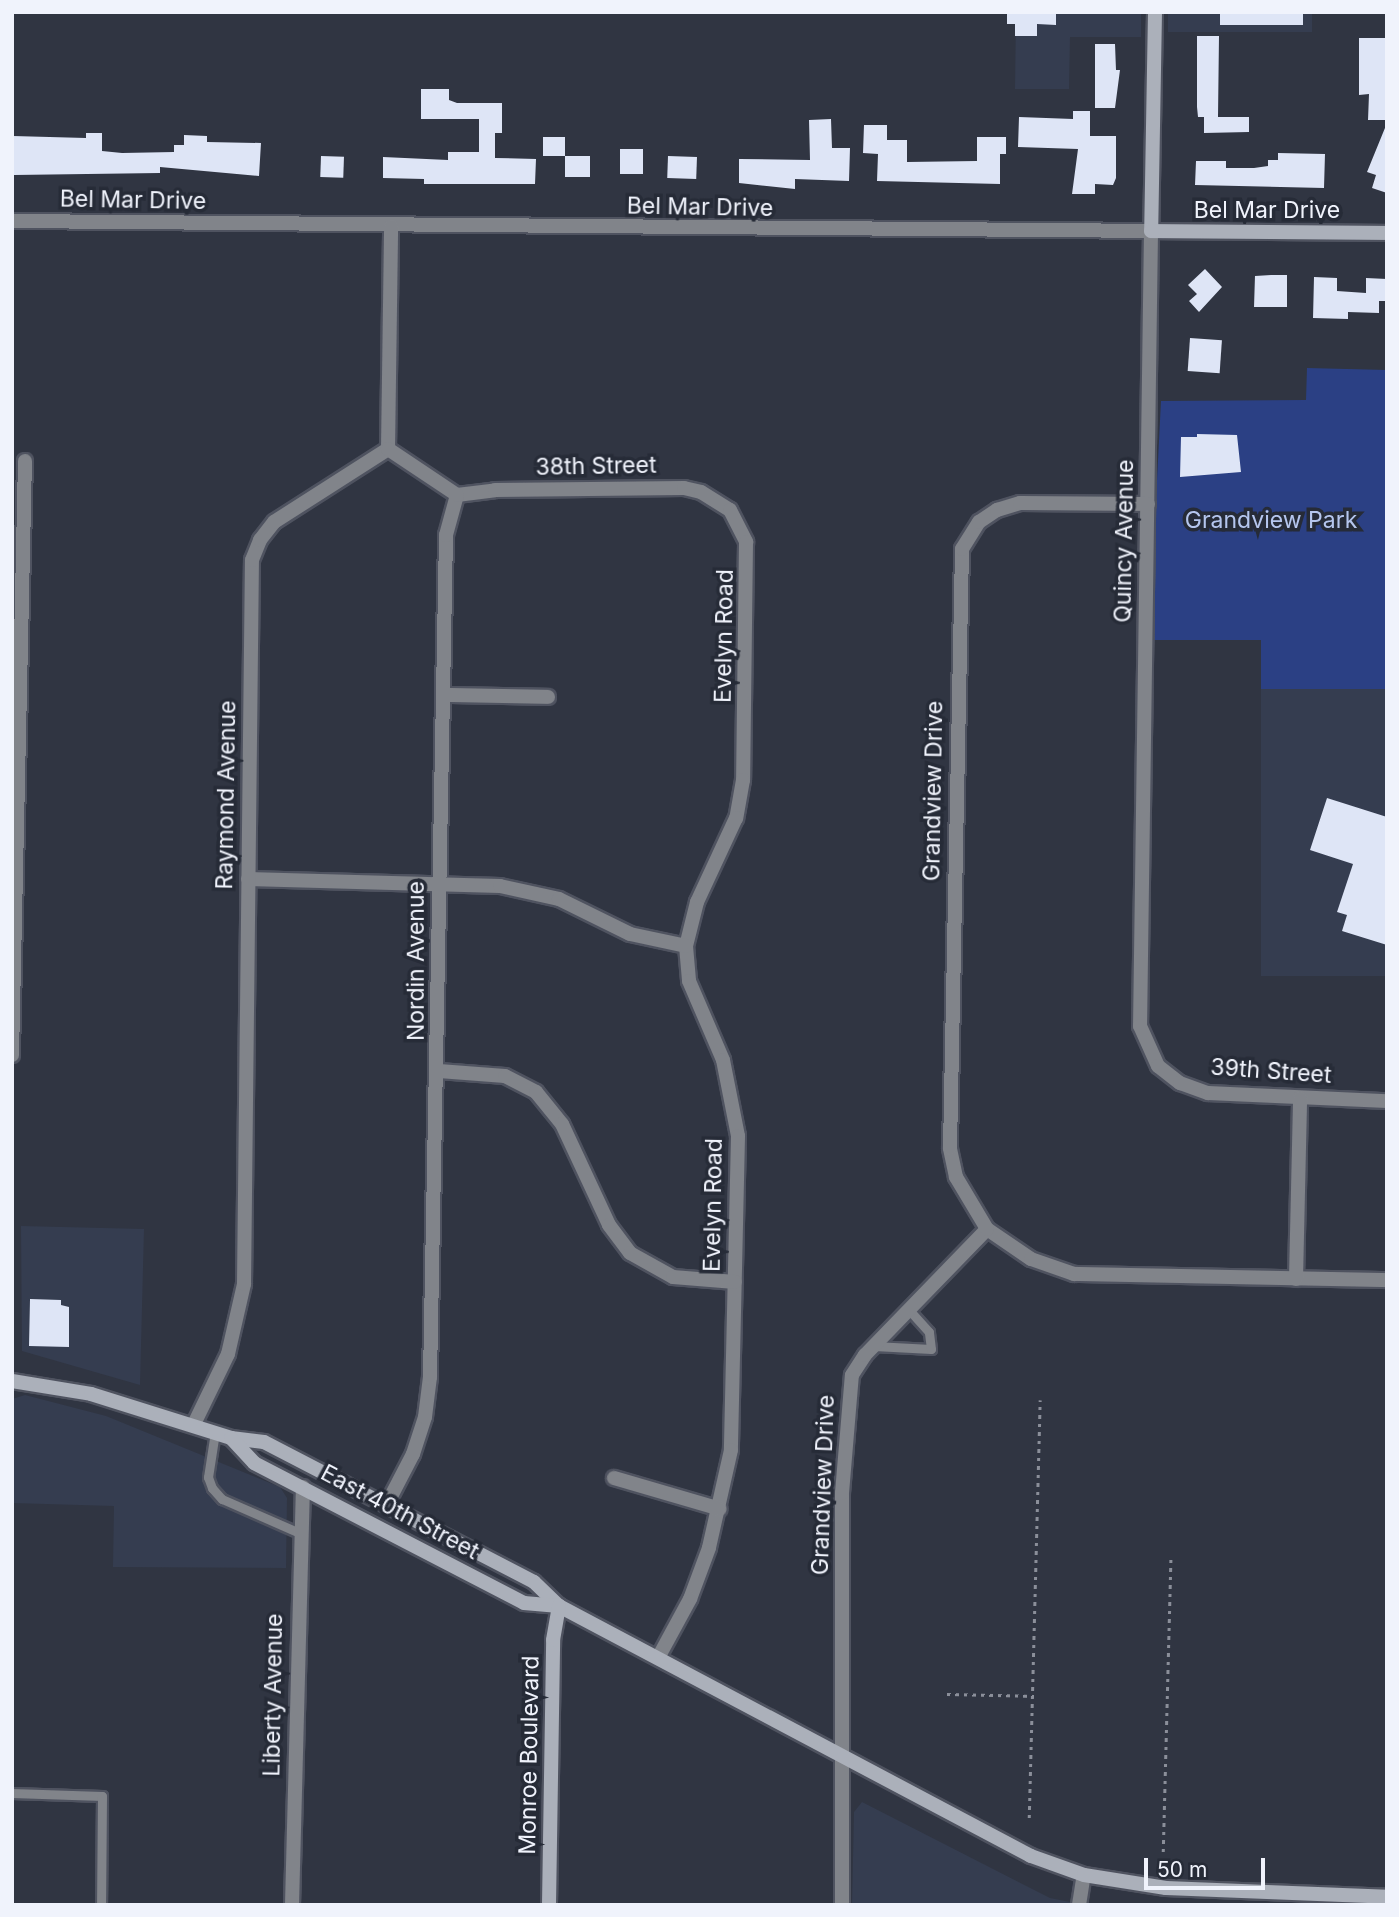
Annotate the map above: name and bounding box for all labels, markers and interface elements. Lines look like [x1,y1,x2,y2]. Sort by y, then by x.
street label: Bel Mar Drive [60,185,206,215]
street label: Bel Mar Drive [627,192,773,222]
street label: Bel Mar Drive [1194,196,1340,224]
street label: 38th Street [535,451,657,481]
street label: Quincy Avenue [1109,459,1139,623]
park label: Grandview Park [1185,506,1357,534]
street label: Evelyn Road [709,569,739,703]
street label: Raymond Avenue [211,700,241,890]
street label: Grandview Drive [918,701,948,881]
street label: Nordin Avenue [402,881,430,1041]
street label: 39th Street [1210,1053,1332,1089]
street label: Evelyn Road [698,1138,728,1272]
street label: Grandview Drive [806,1394,840,1576]
street label: East 40th Street [316,1459,484,1565]
street label: Liberty Avenue [258,1613,288,1777]
street label: Monroe Boulevard [513,1655,545,1855]
scale bar [1147,1843,1268,1887]
text: 50 m [1157,1857,1207,1882]

